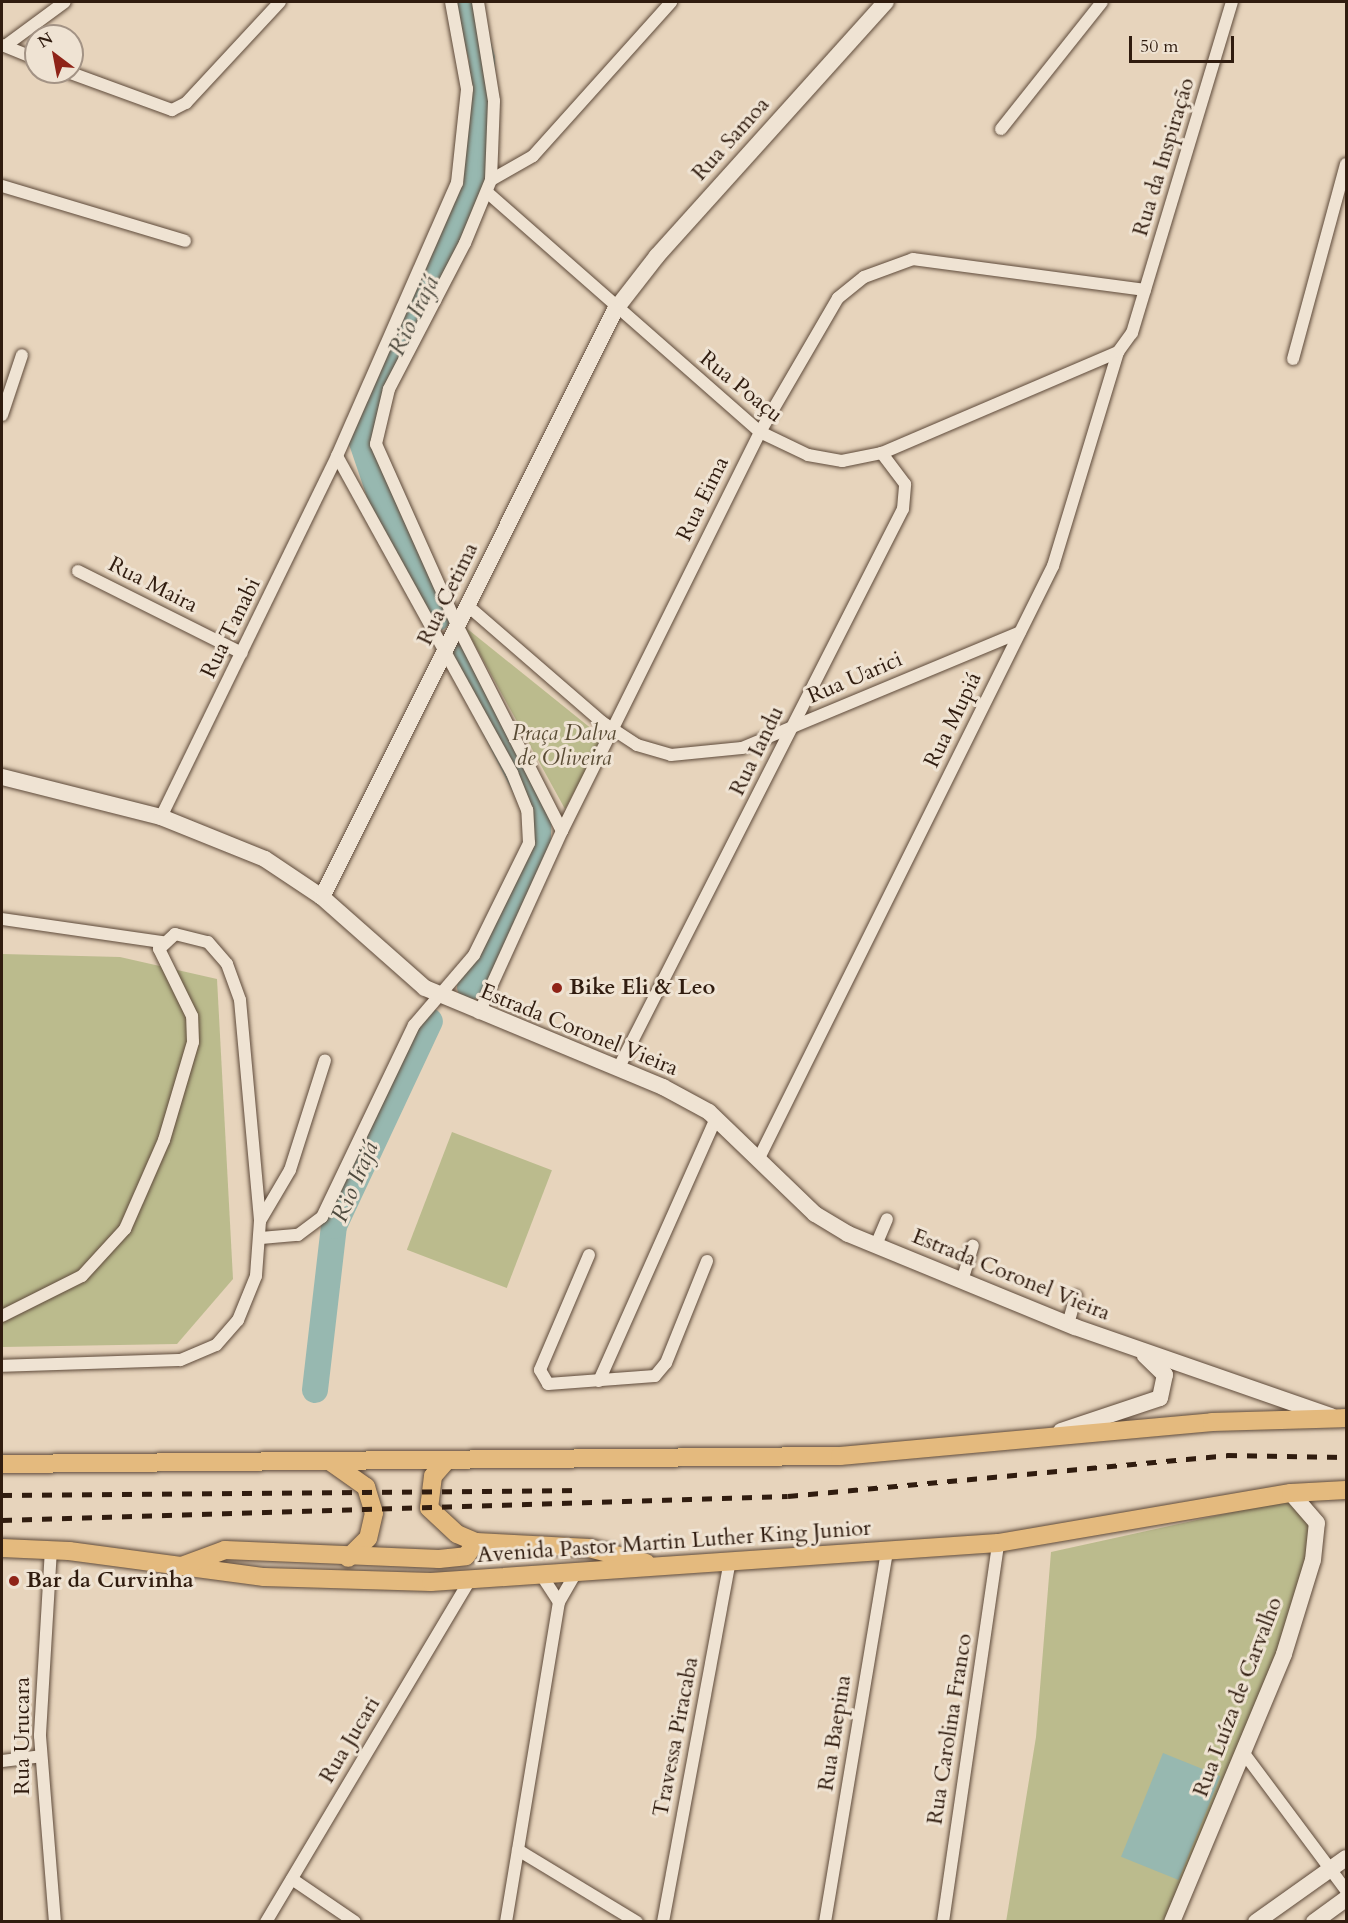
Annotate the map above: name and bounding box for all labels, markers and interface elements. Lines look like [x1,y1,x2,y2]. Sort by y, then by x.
north arrow [24,24,84,84]
scale bar [1132,24,1237,62]
text: N [34,27,57,53]
text: 50 m [1140,34,1179,59]
street label: Rua da Inspiração [1127,75,1201,239]
street label: Rua Samoa [687,92,775,186]
water label: Rio Irajá [382,272,446,360]
street label: Rua Poaçu [694,346,788,428]
street label: Rua Eima [671,452,735,546]
street label: Rua Cetima [412,538,484,650]
street label: Rua Maira [104,551,202,619]
street label: Rua Tanabi [195,574,267,682]
street label: Rua Uarici [804,646,906,710]
street label: Rua Mupiá [919,668,987,772]
street label: Rua Iandu [724,702,790,800]
park label: Praça Dalva de Oliveira [512,720,616,772]
place label: Bike Eli & Leo [569,975,715,1001]
street label: Estrada Coronel Vieira [476,978,682,1082]
marker: Bike Eli & Leo [550,981,564,995]
water label: Rio Irajá [325,1137,385,1227]
street label: Estrada Coronel Vieira [908,1223,1114,1327]
street label: Avenida Pastor Martin Luther King Junior [476,1515,872,1569]
place label: Bar da Curvinha [26,1568,194,1594]
marker: Bar da Curvinha [7,1574,21,1588]
street label: Rua Luíza de Carvalho [1188,1593,1288,1801]
street label: Rua Carolina Franco [922,1632,978,1826]
street label: Travessa Piracaba [648,1655,704,1819]
street label: Rua Baepina [813,1673,857,1793]
street label: Rua Urucara [10,1677,36,1795]
street label: Rua Jucari [314,1692,386,1788]

